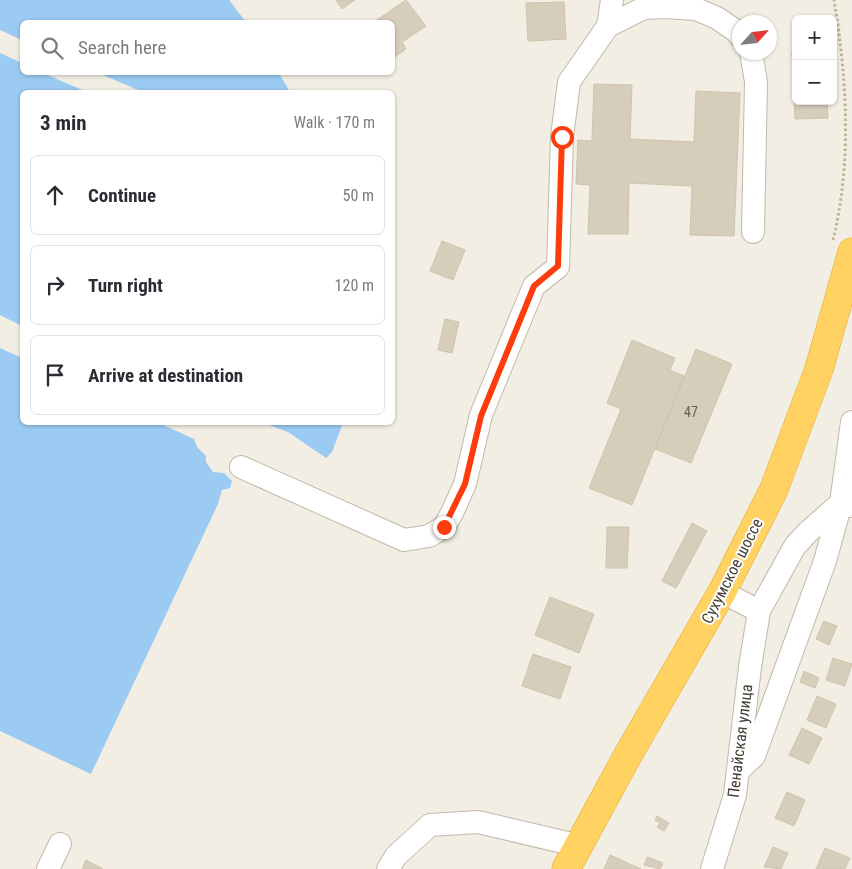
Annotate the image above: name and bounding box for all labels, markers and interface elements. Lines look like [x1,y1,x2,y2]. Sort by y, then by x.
north arrow [732,15,777,60]
map controls [792,15,837,105]
button: + [792,15,837,60]
search box [20,20,395,75]
icon: search [38,34,66,62]
text: Search here [78,36,166,59]
button: − [792,60,837,105]
text: 3 min [40,111,87,135]
text: Walk · 170 m [294,113,375,132]
route start [551,126,574,149]
icon: ahead [41,181,69,209]
text: Continue [88,184,156,207]
text: 50 m [342,186,374,205]
icon: right [41,271,69,299]
text: Turn right [88,274,163,297]
text: 120 m [335,276,374,295]
icon: arrive [41,361,69,389]
text: Arrive at destination [88,364,243,387]
house number: 47 [684,404,698,420]
street label: Сухумское шоссе [697,515,767,627]
route end [433,516,456,539]
street label: Пенайская улица [724,683,756,799]

